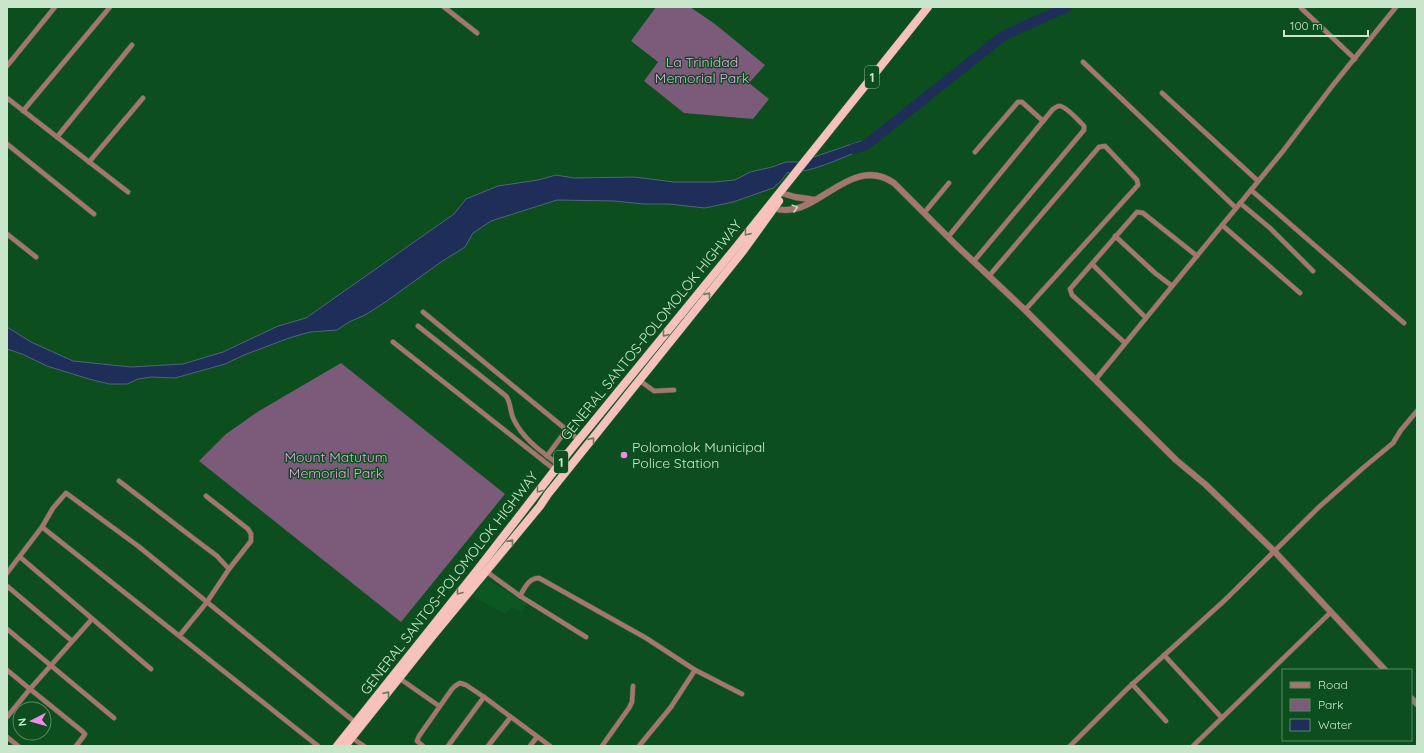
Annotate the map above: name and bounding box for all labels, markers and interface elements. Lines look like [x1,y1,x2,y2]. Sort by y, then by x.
scale bar [1284,12,1368,38]
text: 100 m [1290,18,1323,33]
park label: La Trinidad Memorial Park [655,53,749,87]
road number: 1 [865,66,879,88]
one-way arrow [792,205,799,213]
street label: GENERAL SANTOS-POLOMOLOK HIGHWAY [556,216,746,444]
one-way arrow [744,229,751,236]
one-way arrow [703,292,710,299]
one-way arrow [662,329,669,337]
one-way arrow [587,438,594,445]
place label: Polomolok Municipal Police Station [632,438,765,472]
park label: Mount Matutum Memorial Park [285,448,387,482]
marker: Polomolok Municipal Police Station [619,450,629,460]
road number: 1 [554,451,568,473]
street label: GENERAL SANTOS-POLOMOLOK HIGHWAY [356,468,542,698]
one-way arrow [537,485,544,492]
one-way arrow [506,539,513,546]
one-way arrow [457,587,464,594]
legend [1282,669,1412,741]
text: Road [1318,677,1348,692]
one-way arrow [382,691,389,698]
text: Park [1318,697,1343,712]
north arrow [12,701,52,741]
text: N [15,717,29,727]
text: Water [1318,717,1353,732]

